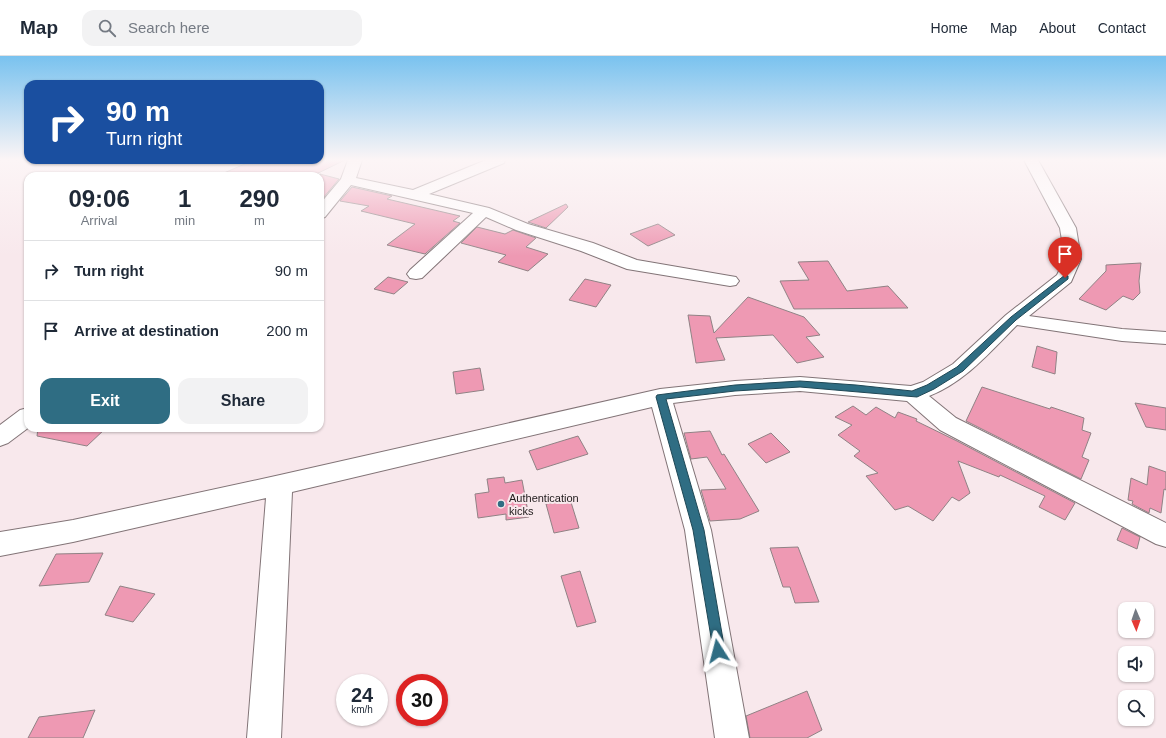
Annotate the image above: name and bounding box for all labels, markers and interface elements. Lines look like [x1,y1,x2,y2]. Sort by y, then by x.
search box [82,10,362,46]
text: Map [20,17,58,38]
icon: search [96,17,118,39]
text: Search here [128,19,210,36]
text: Home [931,20,968,36]
text: Map [990,20,1017,36]
text: About [1039,20,1076,36]
text: Contact [1098,20,1146,36]
icon: right [40,96,92,148]
text: 90 m [106,96,170,127]
text: Turn right [106,129,182,149]
text: 09:06 [68,185,130,212]
text: 1 [178,185,191,212]
text: 290 [240,185,280,212]
text: Arrival [81,213,118,228]
text: min [174,213,195,228]
text: m [254,213,265,228]
pin [1048,237,1082,278]
icon: arrive [1054,243,1076,265]
icon: right [40,260,62,282]
text: Turn right [74,262,144,279]
text: 90 m [275,262,308,279]
icon: arrive [40,320,62,342]
text: Arrive at destination [74,322,219,339]
text: 200 m [266,322,308,339]
button: Exit [40,378,170,424]
button: Share [178,378,308,424]
place label: Authentication kicks [509,492,579,517]
marker: Authentication kicks [496,499,506,509]
north arrow [1118,602,1154,638]
map controls [1118,602,1154,726]
position arrow [697,630,739,672]
button: sound [1118,646,1154,682]
speed limit sign: 30 [396,674,448,726]
text: 24 [351,684,373,706]
button: search [1118,690,1154,726]
text: km/h [351,704,373,715]

